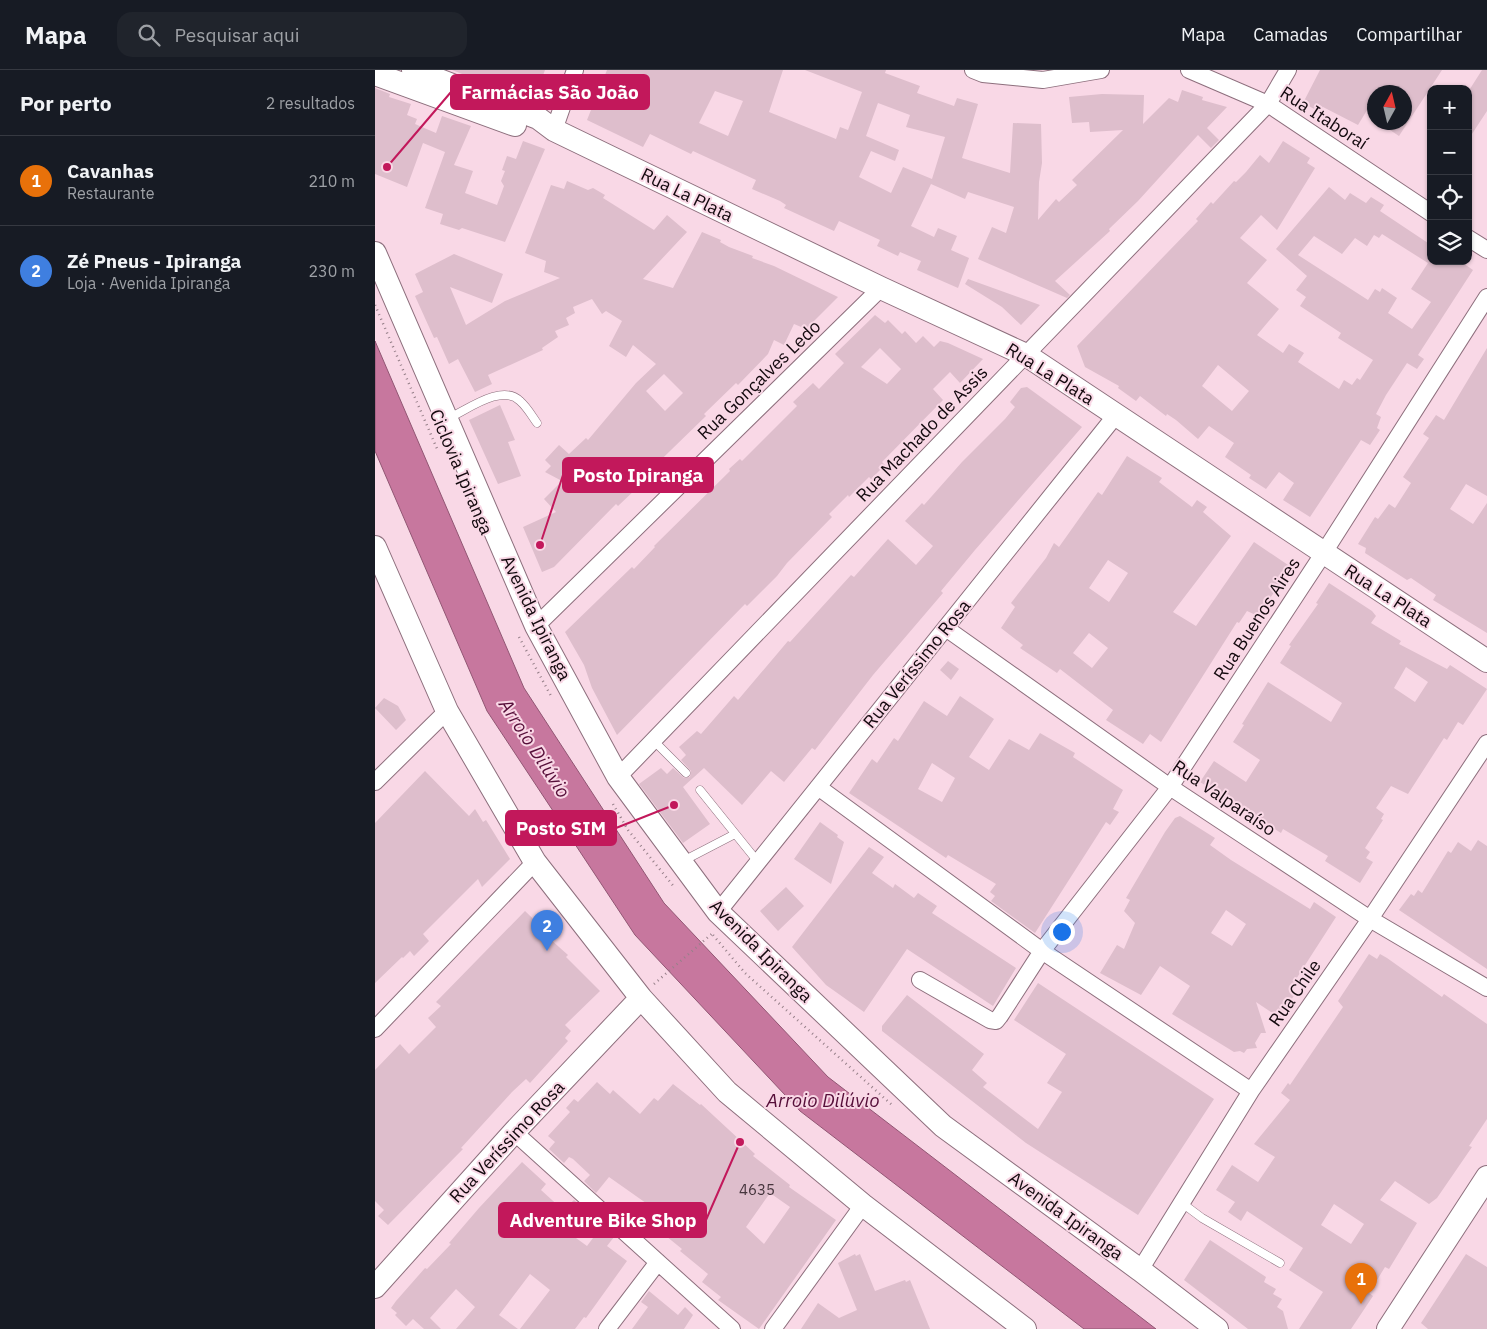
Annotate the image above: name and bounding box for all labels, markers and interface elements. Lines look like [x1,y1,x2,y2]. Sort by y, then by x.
search box [117,12,467,57]
text: Mapa [25,19,87,51]
icon: search [135,21,163,49]
text: Pesquisar aqui [175,23,300,47]
text: Mapa [1181,23,1225,46]
text: Camadas [1253,23,1328,46]
text: Compartilhar [1356,23,1462,46]
callout: Farmácias São João [451,75,649,109]
text: Farmácias São João [461,80,639,104]
street label: Rua Itaboraí [1276,81,1373,155]
north arrow [1367,85,1412,130]
map controls [1427,85,1472,265]
button: + [1427,85,1472,130]
text: Por perto [20,89,112,117]
text: 2 resultados [266,93,355,113]
button: − [1427,130,1472,175]
text: Cavanhas [67,159,154,183]
street label: Rua La Plata [637,162,737,227]
text: 1 [31,171,41,191]
text: 210 m [308,171,355,191]
button: locate [1427,175,1472,220]
text: Restaurante [67,183,155,203]
button: layers [1427,220,1472,265]
text: Zé Pneus - Ipiranga [67,249,241,273]
text: 2 [31,261,41,281]
text: 230 m [308,261,355,281]
text: Loja · Avenida Ipiranga [67,273,230,293]
street label: Rua Gonçalves Ledo [692,315,825,444]
street label: Rua La Plata [1002,337,1099,410]
street label: Rua Machado de Assis [851,361,993,506]
street label: Ciclovia Ipiranga [425,405,498,538]
callout: Posto Ipiranga [563,458,713,492]
text: Posto Ipiranga [573,463,703,487]
street label: Avenida Ipiranga [496,551,577,684]
street label: Rua Buenos Aires [1208,553,1305,685]
street label: Rua La Plata [1340,559,1437,633]
street label: Rua Veríssimo Rosa [858,594,976,733]
water label: Arroio Dilúvio [493,693,576,802]
street label: Rua Valparaíso [1168,754,1280,841]
callout: Posto SIM [506,811,616,845]
text: Posto SIM [516,816,606,840]
street label: Avenida Ipiranga [705,894,818,1007]
pin: 2 [531,910,563,951]
your location [1049,919,1075,945]
street label: Rua Chile [1263,955,1326,1031]
street label: Rua Veríssimo Rosa [444,1076,569,1208]
water label: Arroio Dilúvio [765,1088,880,1112]
street label: Avenida Ipiranga [1004,1166,1129,1265]
house number: 4635 [739,1180,775,1199]
callout: Adventure Bike Shop [499,1203,706,1237]
text: Adventure Bike Shop [509,1208,697,1232]
pin: 1 [1345,1263,1377,1304]

